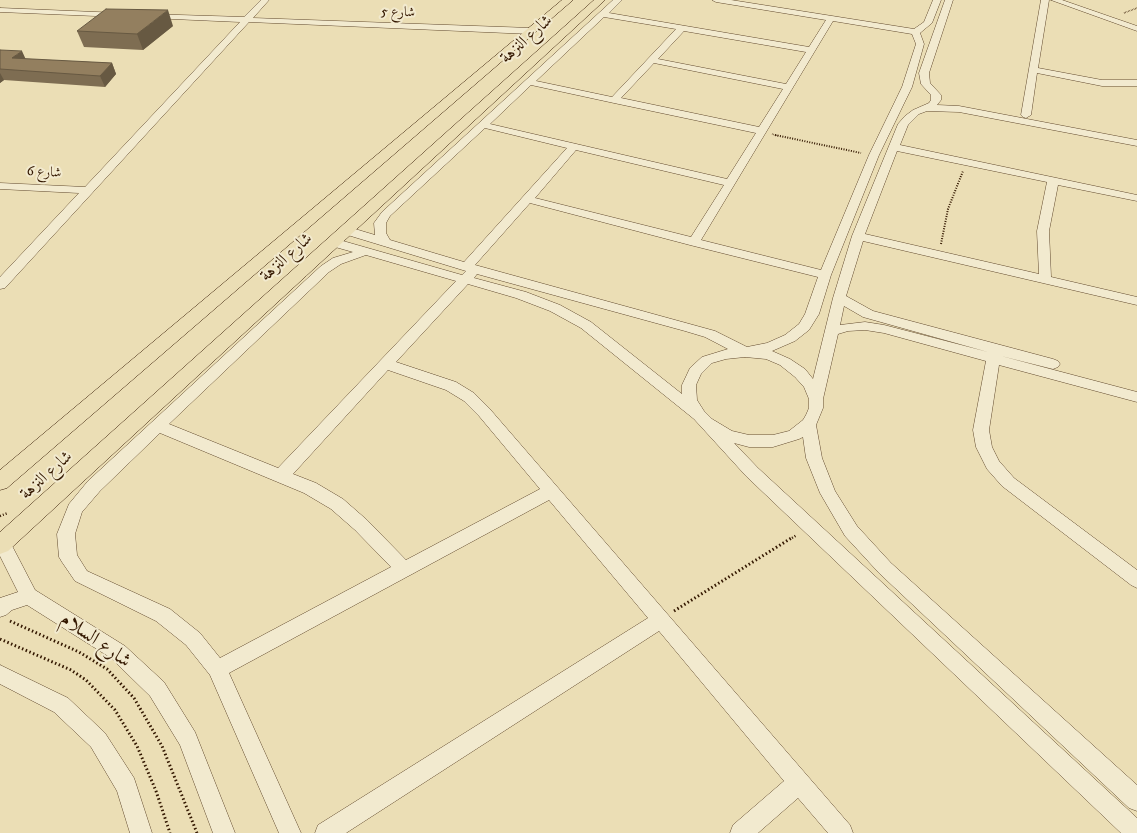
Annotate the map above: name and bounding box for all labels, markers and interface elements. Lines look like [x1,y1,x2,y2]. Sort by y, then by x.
street label: شارع 5 [381,4,415,22]
street label: شارع النزهة [497,11,557,69]
street label: شارع 6 [26,164,62,182]
street label: شارع النزهة [257,229,317,287]
street label: شارع النزهة [17,447,77,505]
street label: شارع السلام [55,608,135,674]

